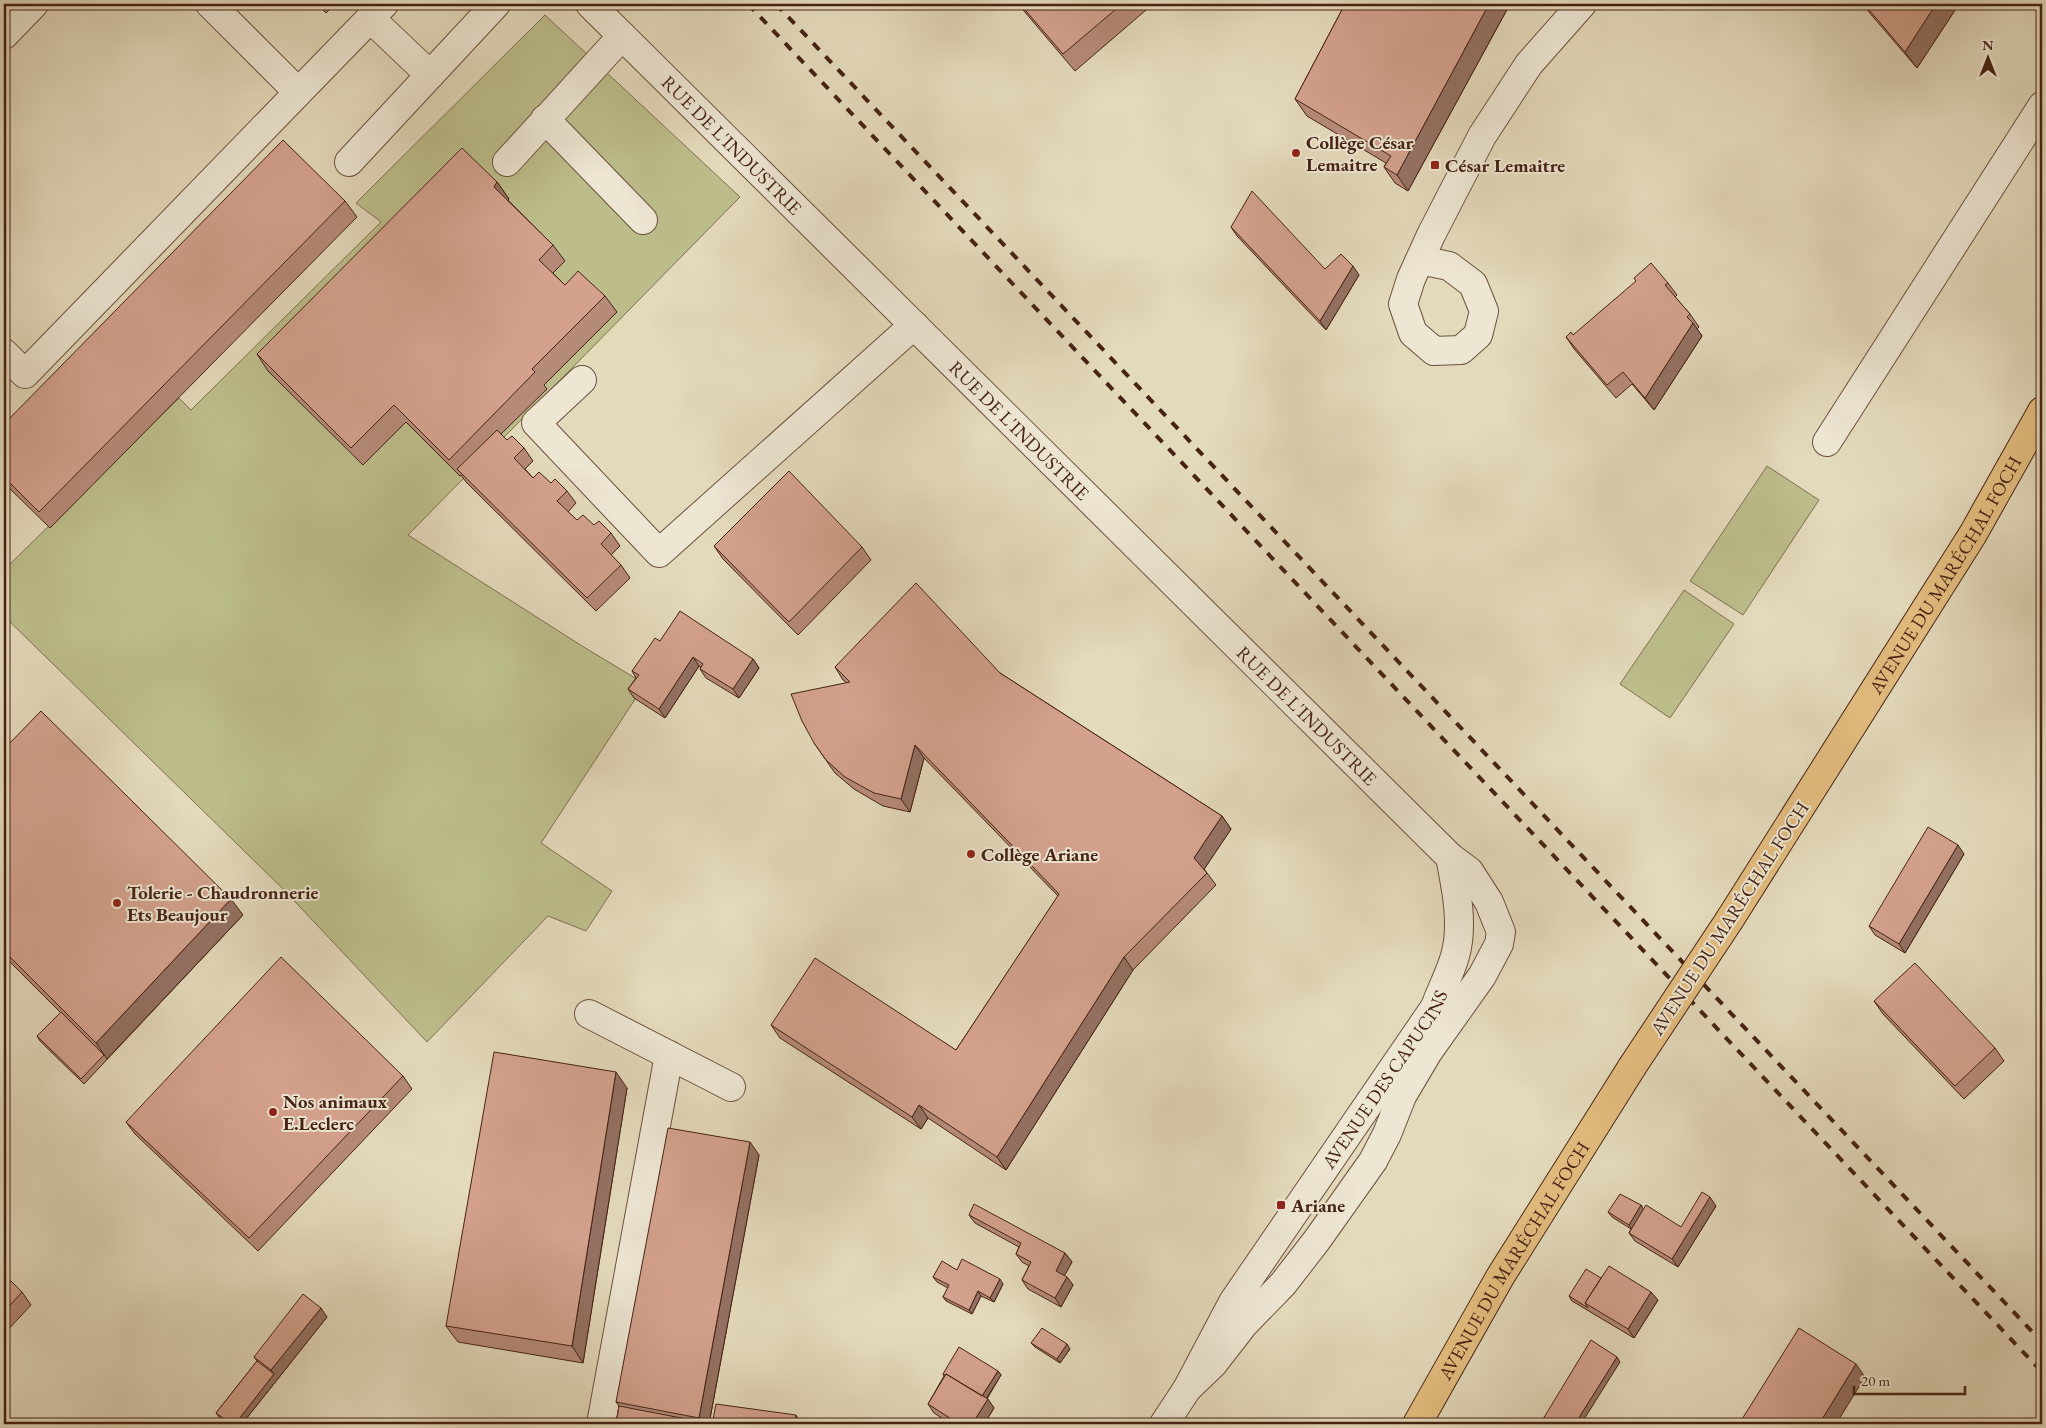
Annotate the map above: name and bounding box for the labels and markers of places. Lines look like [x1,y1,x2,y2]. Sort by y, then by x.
place label: Collège César Lemaitre [1306,130,1414,177]
marker: Collège César Lemaitre [1290,147,1302,159]
place label: César Lemaitre [1445,153,1565,178]
marker: César Lemaitre [1429,159,1441,171]
place label: Collège Ariane [981,842,1098,867]
marker: Collège Ariane [965,848,977,860]
place label: Tolerie - Chaudronnerie Ets Beaujour [127,880,319,927]
marker: Tolerie - Chaudronnerie Ets Beaujour [111,897,123,909]
place label: Nos animaux E.Leclerc [283,1089,388,1136]
marker: Nos animaux E.Leclerc [267,1106,279,1118]
place label: Ariane [1290,1193,1345,1218]
marker: Ariane [1275,1199,1287,1211]

